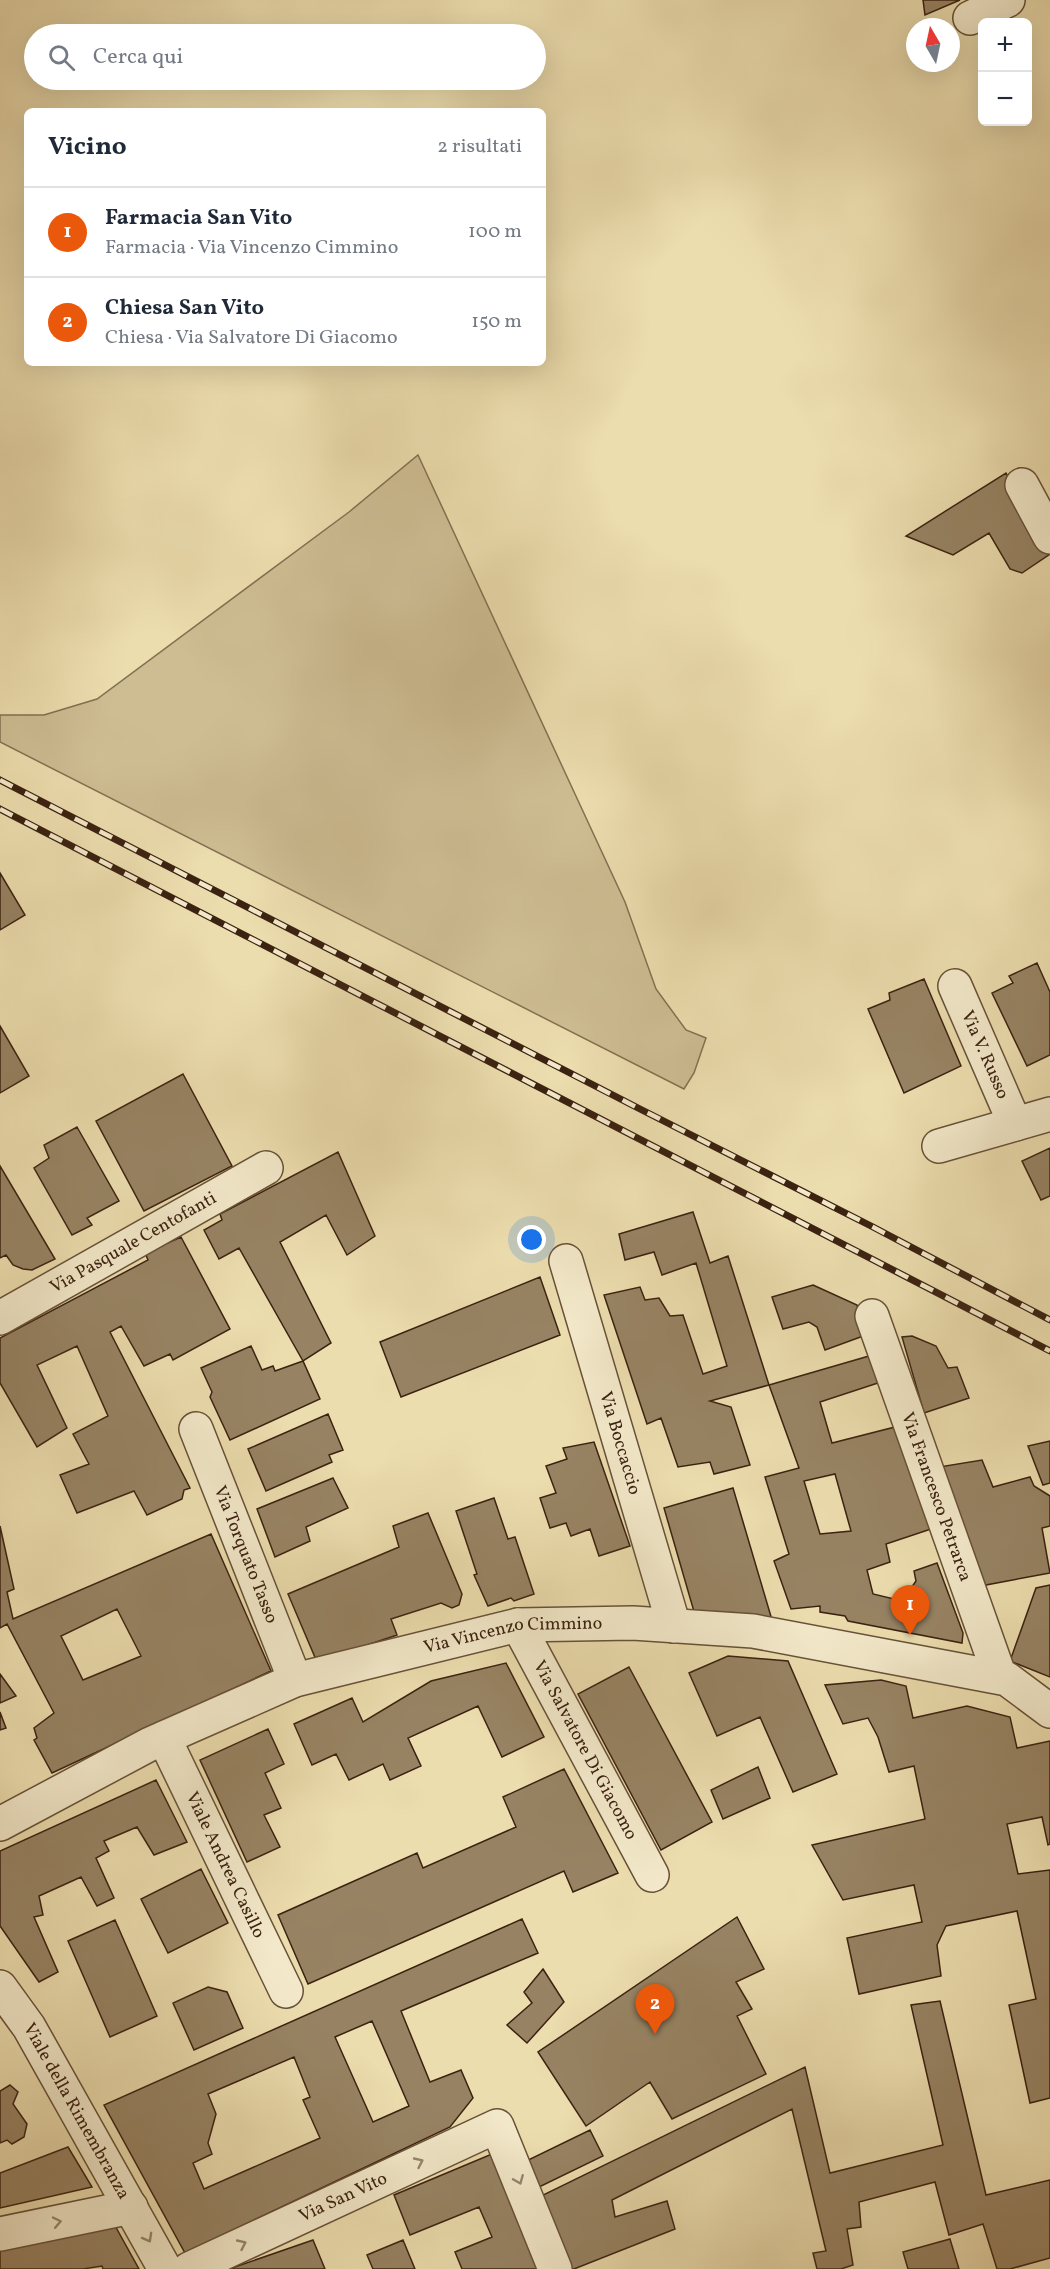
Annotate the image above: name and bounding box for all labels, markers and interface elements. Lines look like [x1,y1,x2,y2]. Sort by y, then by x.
north arrow [906,18,960,72]
map controls [978,18,1032,126]
button: + [978,18,1032,72]
search box [24,24,546,90]
icon: search [45,41,78,74]
text: Cerca qui [93,42,183,73]
button: − [978,72,1032,126]
text: Vicino [48,129,127,165]
text: 2 risultati [437,133,522,161]
text: Farmacia San Vito [105,203,292,234]
text: 1 [63,218,72,246]
text: 100 m [468,218,522,246]
text: Farmacia · Via Vincenzo Cimmino [105,234,398,262]
text: Chiesa San Vito [105,293,264,324]
text: 2 [62,308,73,336]
text: 150 m [471,308,522,336]
text: Chiesa · Via Salvatore Di Giacomo [105,324,398,352]
street label: Via V. Russo [955,1006,1015,1103]
street label: Via Pasquale Centofanti [45,1186,221,1300]
your location [517,1225,546,1254]
street label: Via Boccaccio [593,1389,647,1498]
street label: Via Francesco Petrarca [895,1409,978,1585]
street label: Via Torquato Tasso [207,1482,284,1627]
pin: 1 [890,1586,930,1635]
street label: Via Vincenzo Cimmino [421,1611,602,1660]
street label: Via Salvatore Di Giacomo [527,1656,643,1844]
street label: Viale Andrea Casillo [179,1788,271,1942]
pin: 2 [636,1984,674,2034]
street label: Viale della Rimembranza [17,2018,136,2204]
one-way arrow [412,2158,423,2170]
street label: Via San Vito [295,2166,391,2229]
one-way arrow [512,2174,524,2185]
one-way arrow [52,2217,62,2230]
one-way arrow [140,2232,152,2242]
one-way arrow [235,2240,246,2252]

